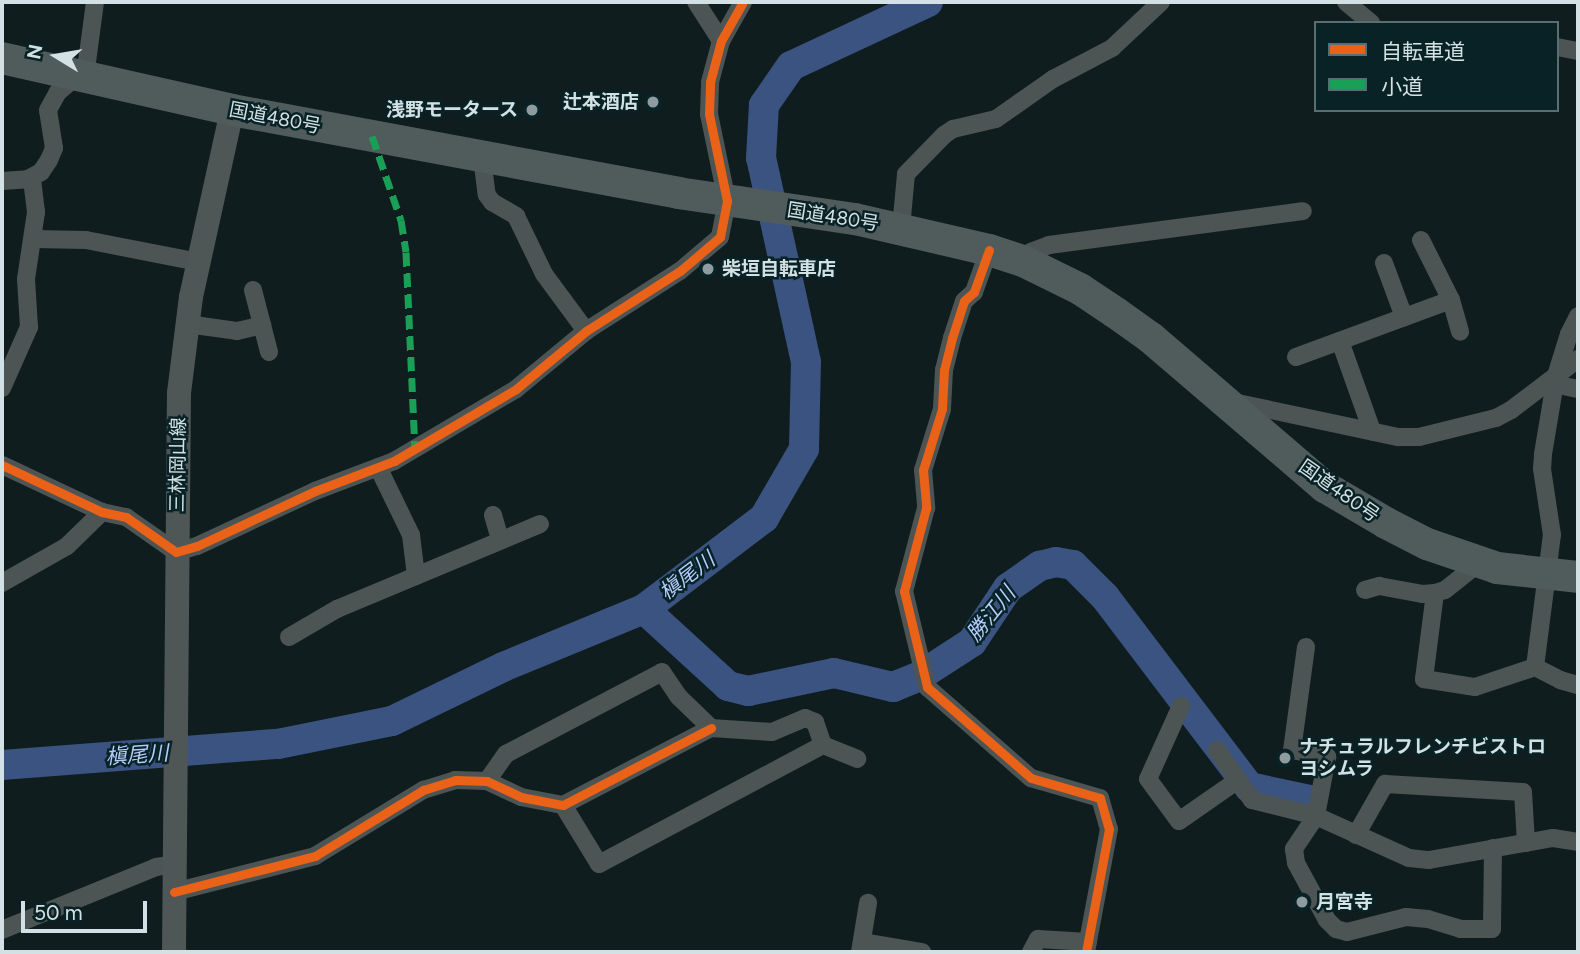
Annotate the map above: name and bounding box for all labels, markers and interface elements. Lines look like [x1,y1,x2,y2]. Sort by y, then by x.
north arrow [21,21,91,91]
legend [1314,21,1559,112]
text: 自転車道 [1381,39,1465,64]
text: N [22,42,48,61]
text: 小道 [1381,74,1423,99]
place label: 辻本酒店 [563,91,639,113]
marker: 辻本酒店 [645,94,661,110]
street label: 国道480号 [227,98,323,138]
place label: 浅野モータース [385,99,518,121]
marker: 浅野モータース [524,102,540,118]
street label: 国道480号 [785,198,881,236]
place label: 柴垣自転車店 [722,258,836,280]
marker: 柴垣自転車店 [700,261,716,277]
street label: 三林岡山線 [166,417,190,513]
street label: 国道480号 [1295,455,1383,527]
water label: 槇尾川 [654,547,720,605]
water label: 勝江川 [961,582,1021,646]
place label: ナチュラルフレンチビストロ ヨシムラ [1299,736,1546,780]
water label: 槇尾川 [105,740,169,770]
marker: ナチュラルフレンチビストロ ヨシムラ [1277,750,1293,766]
scale bar [24,888,150,932]
place label: 月宮寺 [1316,891,1373,913]
marker: 月宮寺 [1294,894,1310,910]
text: 50 m [34,900,83,925]

